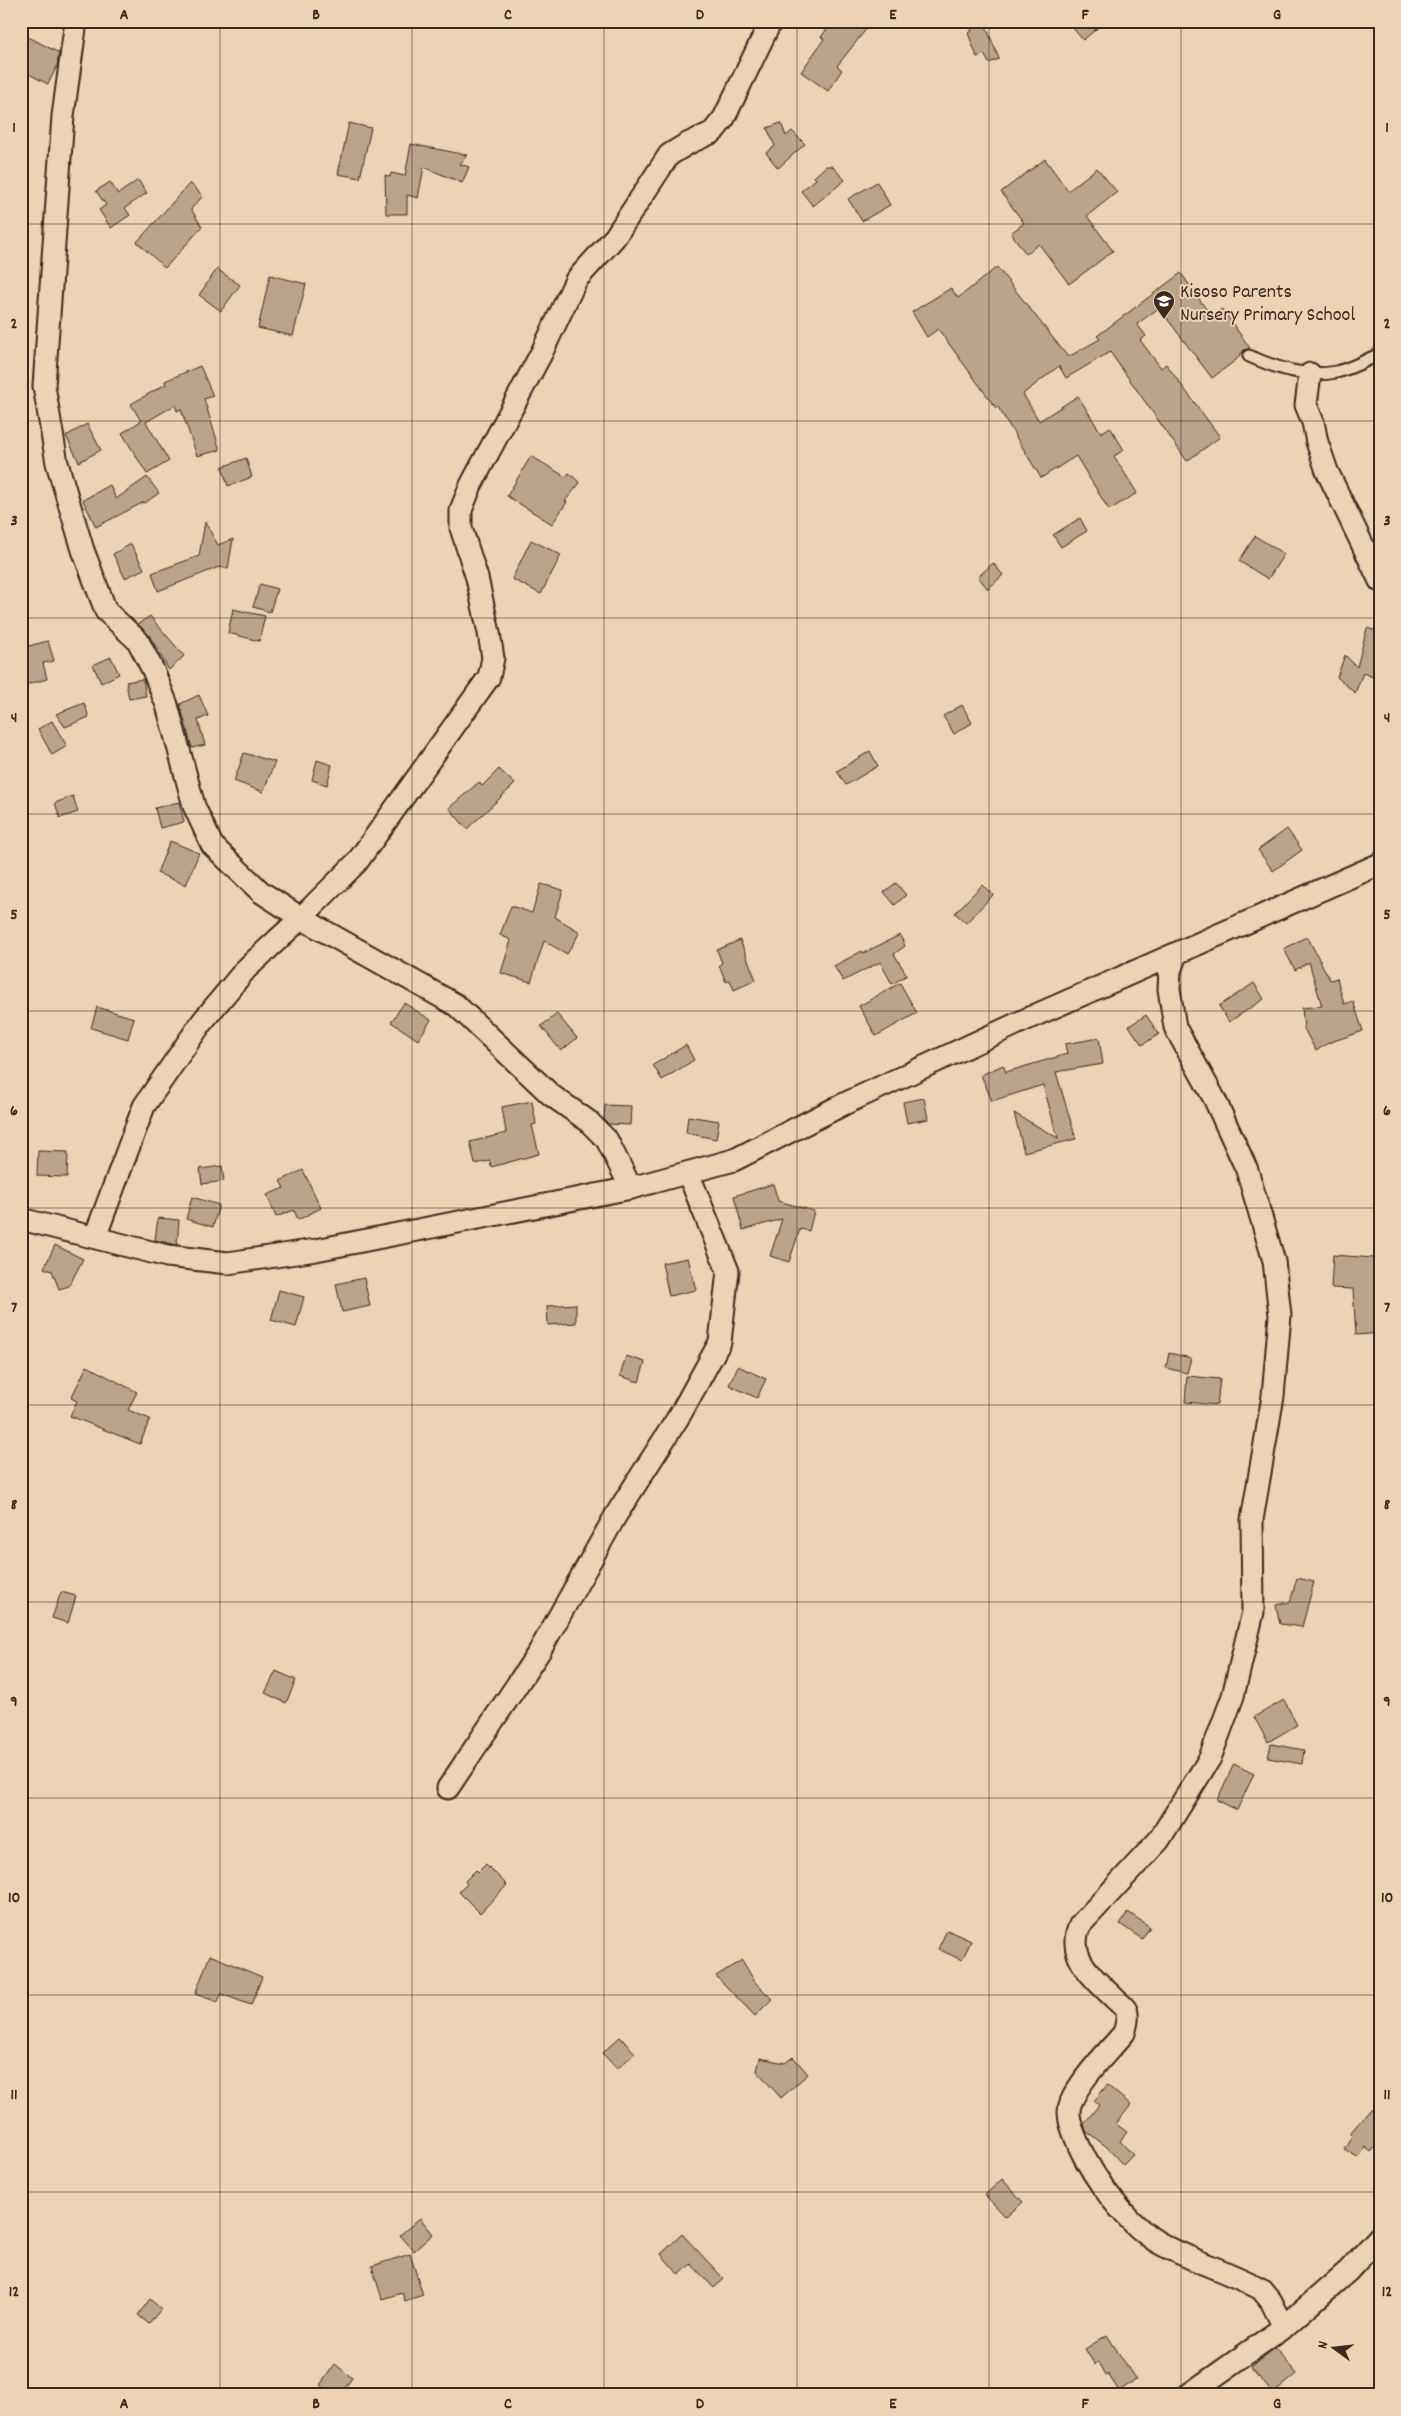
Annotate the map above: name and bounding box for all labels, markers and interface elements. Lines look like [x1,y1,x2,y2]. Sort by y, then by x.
text: A [120,4,129,27]
text: B [312,4,320,27]
text: C [504,4,512,27]
text: D [696,4,705,27]
text: E [889,4,897,27]
text: F [1081,4,1089,27]
text: G [1273,4,1281,27]
text: 1 [12,117,16,140]
text: 1 [1385,117,1389,140]
place label: Kisoso Parents Nursery Primary School [1180,279,1355,330]
school or university icon: Kisoso Parents Nursery Primary School [1152,289,1176,320]
text: 2 [11,313,18,336]
text: 2 [1384,313,1391,336]
text: 3 [10,510,18,533]
text: 3 [1383,510,1391,533]
text: 4 [11,707,17,730]
text: 4 [1384,707,1390,730]
text: 5 [10,904,18,927]
text: 5 [1383,904,1391,927]
text: 6 [10,1100,18,1123]
text: 6 [1383,1100,1391,1123]
text: 7 [11,1297,17,1320]
text: 7 [1384,1297,1390,1320]
text: 8 [11,1494,18,1517]
text: 8 [1384,1494,1391,1517]
text: 9 [10,1691,18,1714]
text: 9 [1383,1691,1391,1714]
text: 10 [8,1887,20,1910]
text: 10 [1381,1887,1393,1910]
text: 11 [10,2084,18,2107]
text: 11 [1383,2084,1391,2107]
text: 12 [9,2281,19,2304]
text: 12 [1382,2281,1392,2304]
north arrow [1308,2324,1358,2374]
text: N [1313,2339,1334,2351]
text: A [120,2393,129,2416]
text: B [312,2393,320,2416]
text: C [504,2393,512,2416]
text: D [696,2393,705,2416]
text: E [889,2393,897,2416]
text: F [1081,2393,1089,2416]
text: G [1273,2393,1281,2416]

